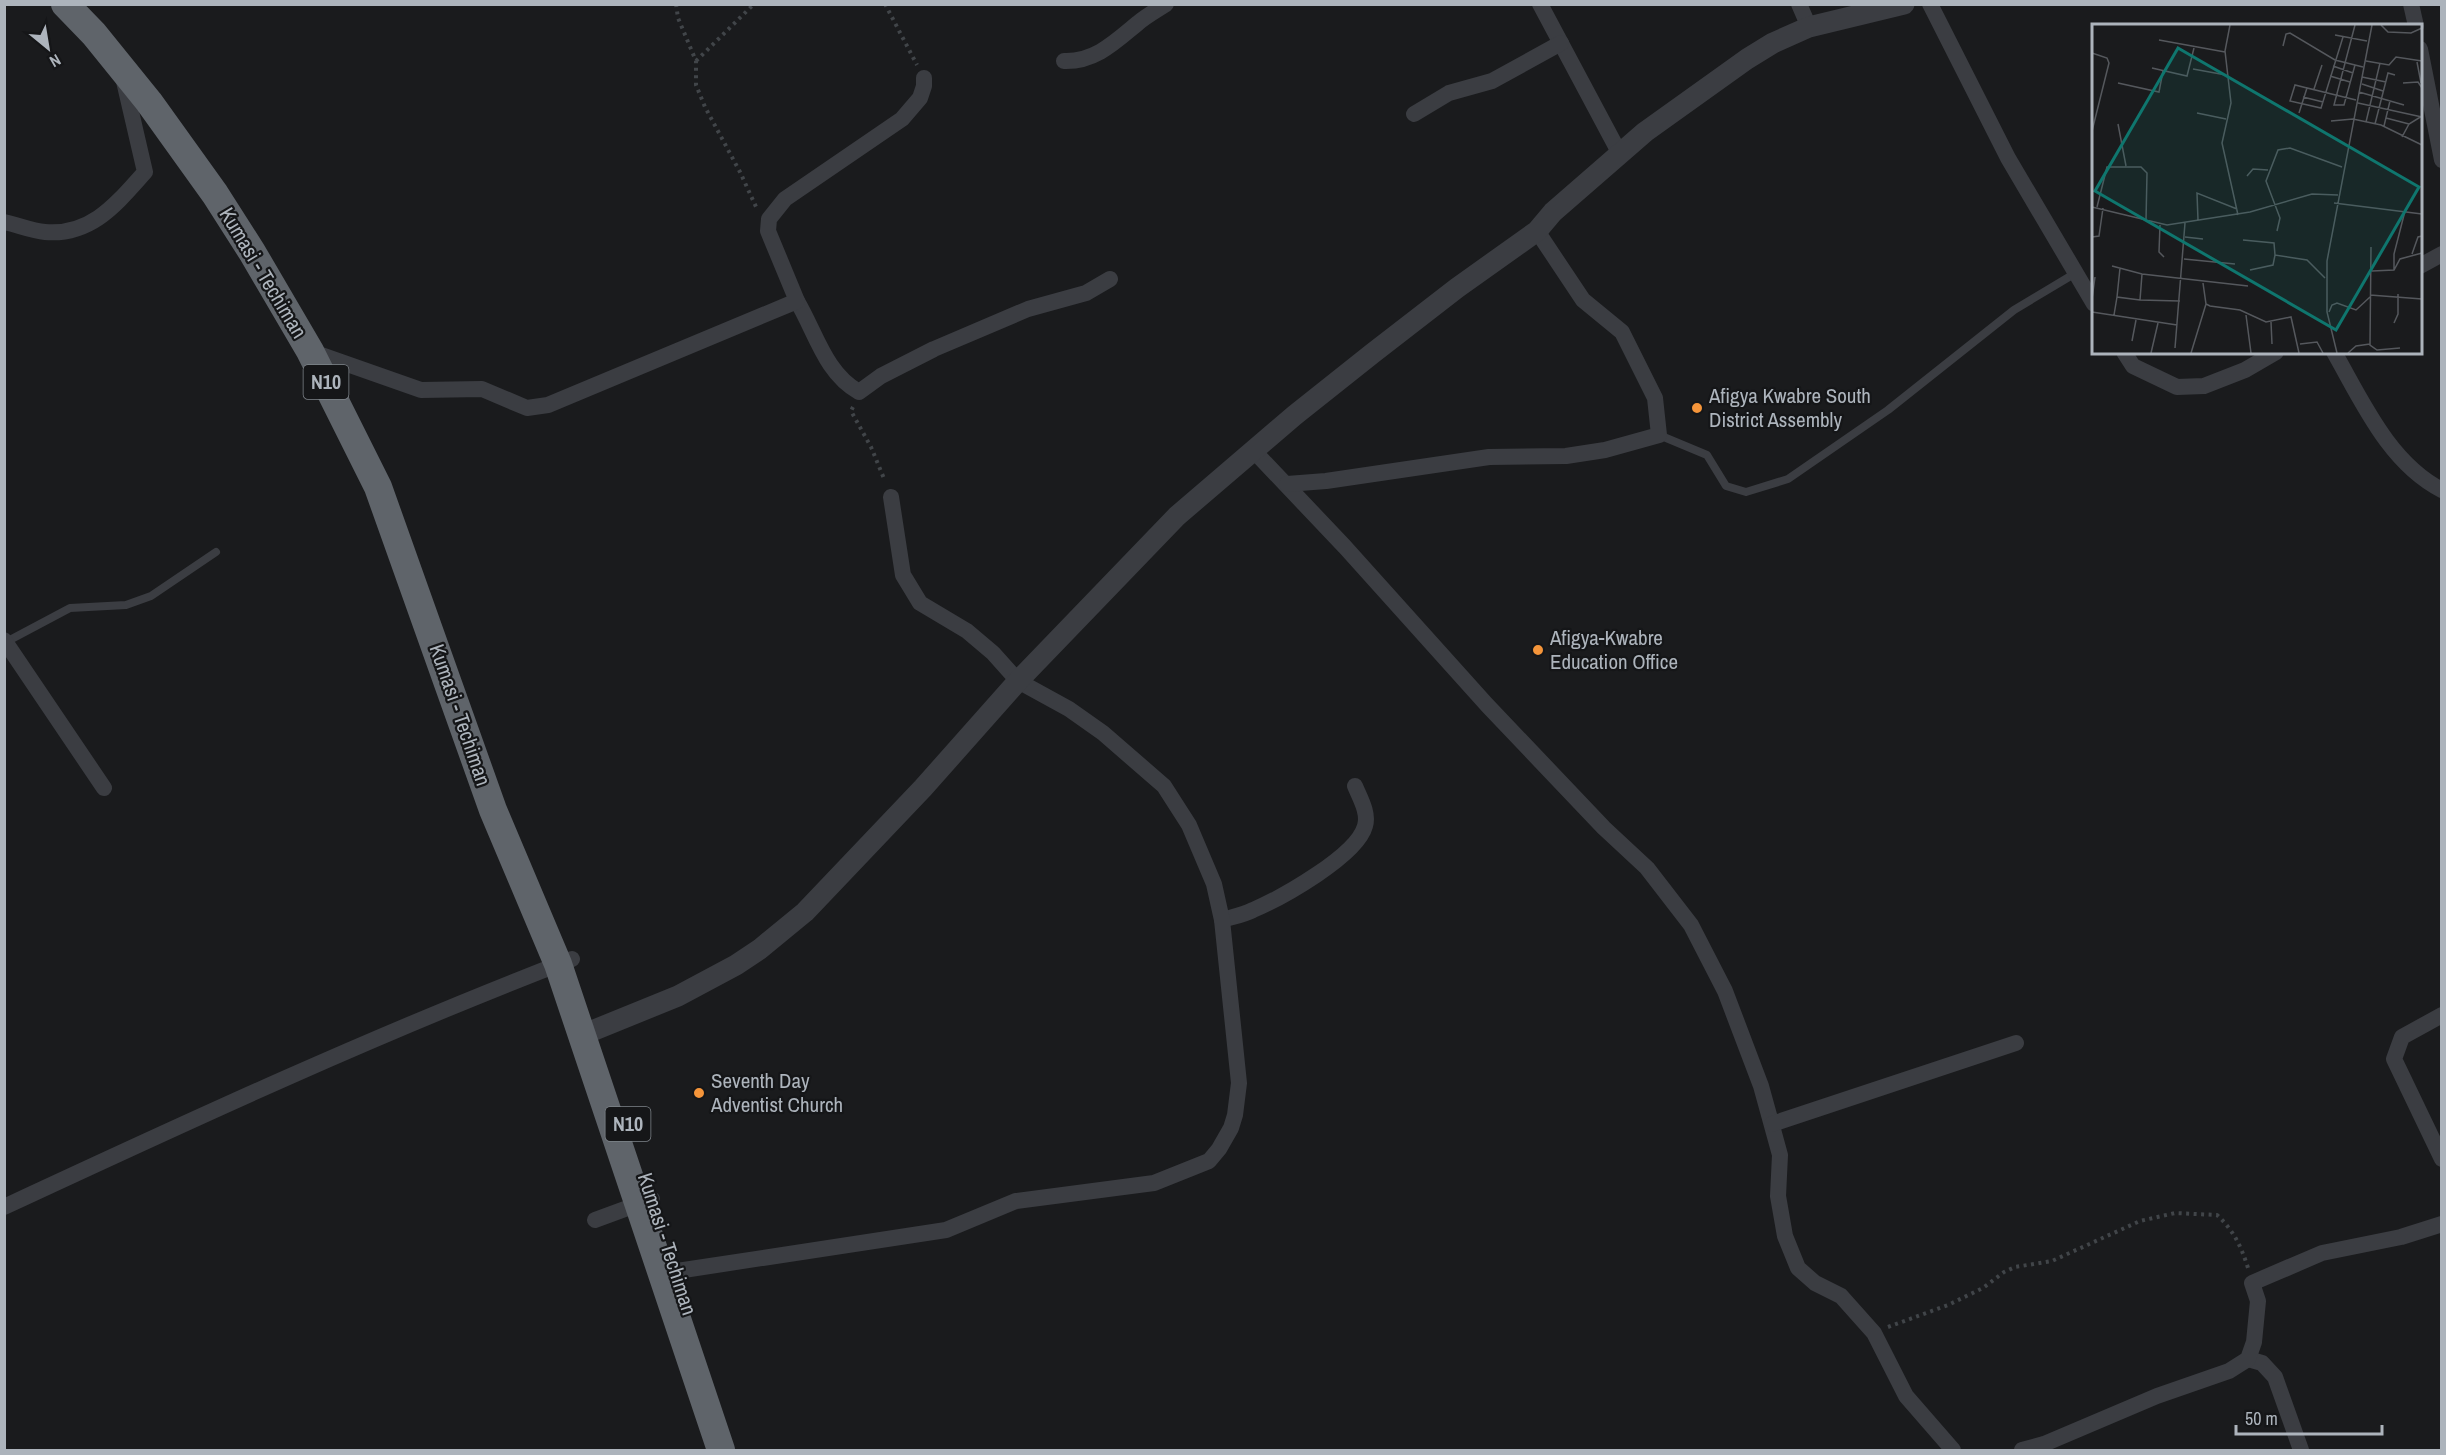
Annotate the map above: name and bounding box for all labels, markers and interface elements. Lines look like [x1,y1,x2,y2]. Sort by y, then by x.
north arrow [18,18,78,78]
inset map [2092,24,2422,354]
text: N [46,49,65,73]
street label: Kumasi - Techiman [213,202,314,344]
road number: N10 [304,365,348,399]
place label: Afigya Kwabre South District Assembly [1708,381,1871,434]
marker: Afigya Kwabre South District Assembly [1690,401,1704,415]
place label: Afigya-Kwabre Education Office [1549,623,1678,676]
street label: Kumasi - Techiman [423,640,498,790]
marker: Afigya-Kwabre Education Office [1531,643,1545,657]
place label: Seventh Day Adventist Church [710,1066,843,1119]
marker: Seventh Day Adventist Church [692,1086,706,1100]
road number: N10 [606,1107,650,1141]
street label: Kumasi - Techiman [631,1169,704,1319]
scale bar [2236,1398,2382,1436]
text: 50 m [2245,1406,2278,1431]

